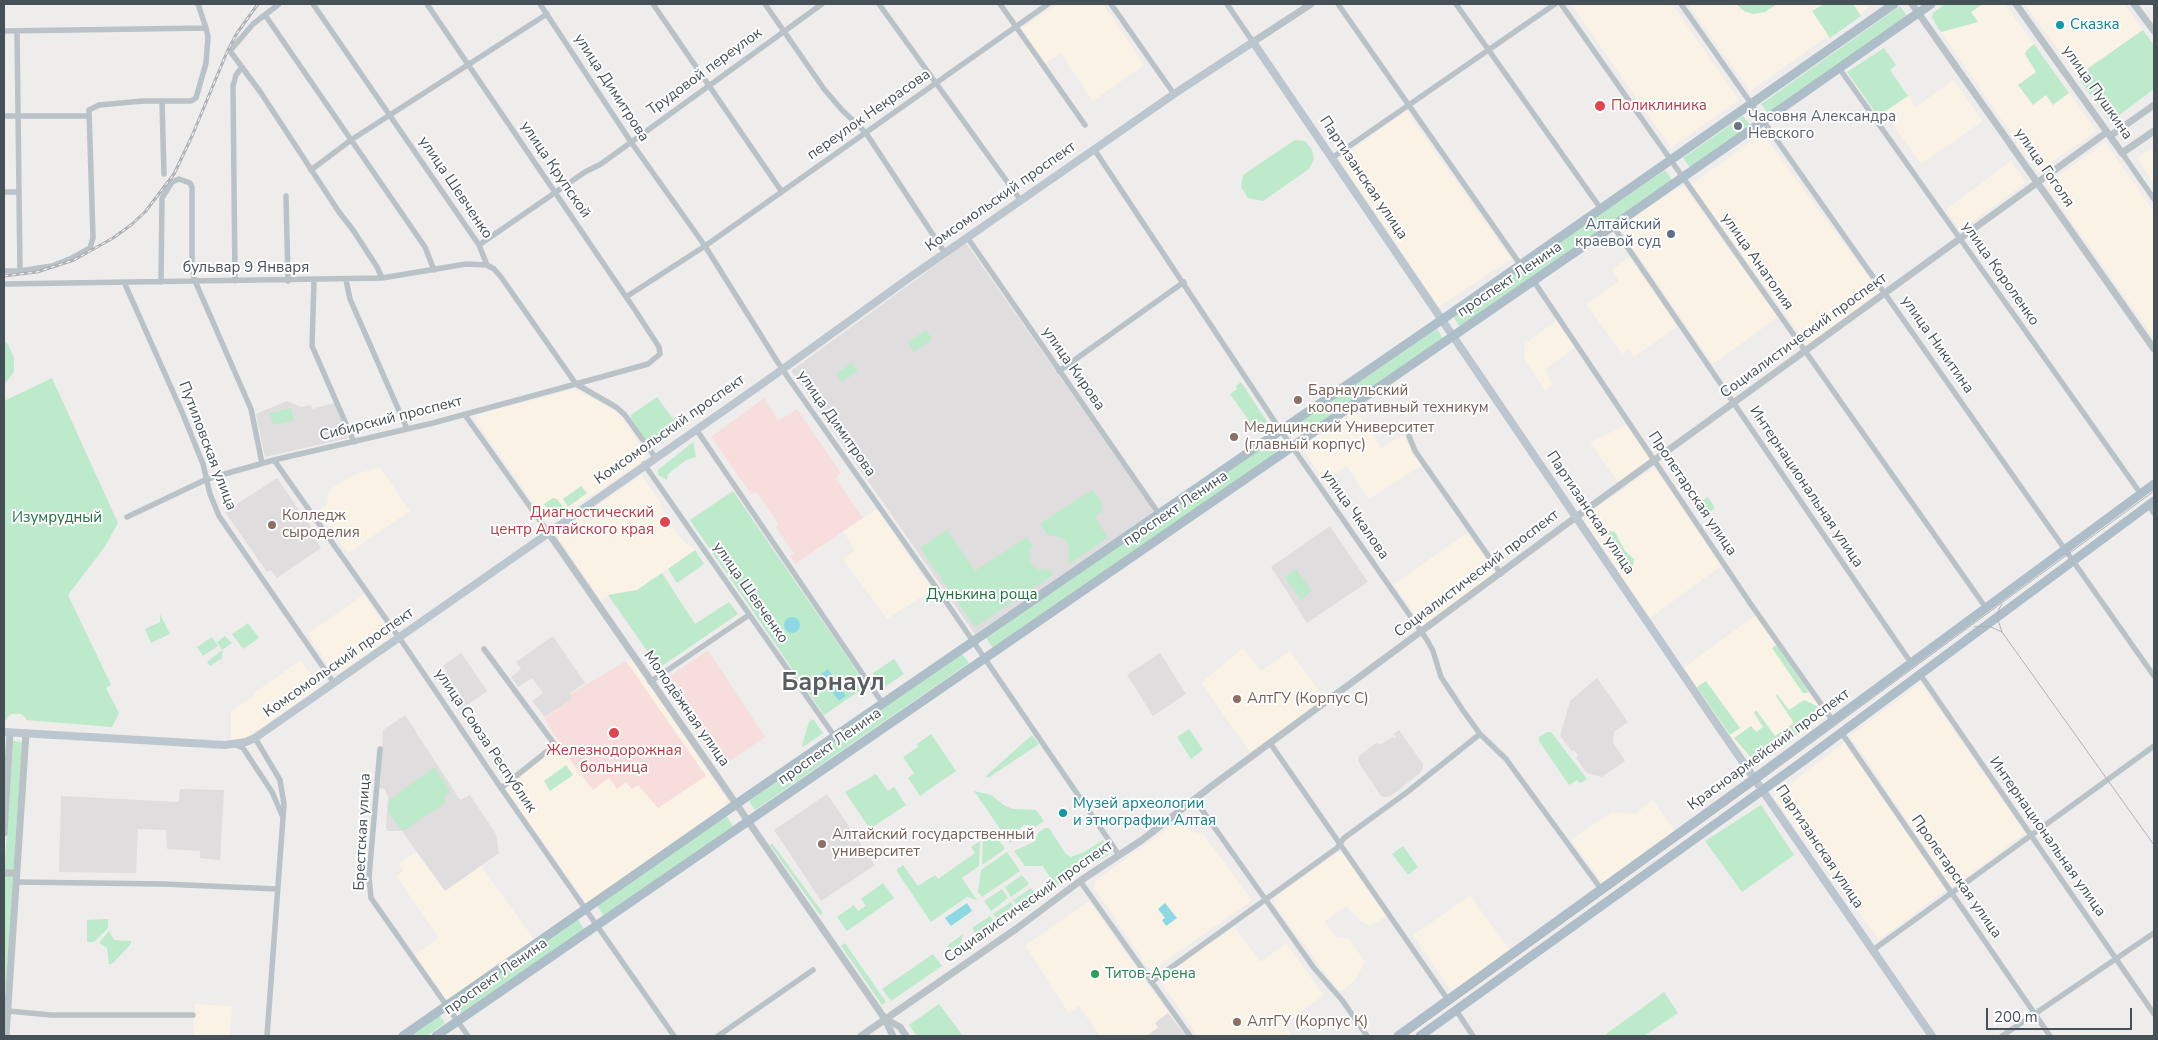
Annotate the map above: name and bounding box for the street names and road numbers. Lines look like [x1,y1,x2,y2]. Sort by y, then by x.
street label: Трудовой переулок [644,24,766,120]
street label: улица Димитрова [569,31,653,145]
street label: улица Пушкина [2058,43,2136,143]
street label: переулок Некрасова [804,66,934,164]
street label: Партизанская улица [1315,113,1411,243]
street label: улица Крупской [516,118,594,222]
street label: улица Гоголя [2010,125,2078,211]
street label: улица Шевченко [414,133,496,243]
street label: Комсомольский проспект [922,138,1080,256]
street label: улица Анатолия [1717,210,1797,314]
street label: улица Короленко [1957,219,2043,329]
street label: проспект Ленина [1454,238,1566,322]
street label: бульвар 9 Января [183,259,309,277]
street label: Социалистический проспект [1717,269,1891,403]
street label: улица Никитина [1897,293,1977,397]
street label: улица Кирова [1038,324,1108,414]
street label: улица Димитрова [793,368,879,480]
street label: Комсомольский проспект [591,371,749,489]
street label: Путиловская улица [174,379,240,513]
street label: Сибирский проспект [318,393,464,445]
street label: Интернациональная улица [1745,403,1867,571]
street label: Пролетарская улица [1644,429,1740,559]
street label: Партизанская улица [1542,448,1638,578]
street label: проспект Ленина [1120,467,1232,551]
street label: улица Чкалова [1317,467,1393,563]
street label: Социалистический проспект [1391,506,1563,642]
street label: улица Шевченко [708,539,792,647]
street label: Комсомольский проспект [260,604,418,722]
street label: Молодёжная улица [639,647,733,771]
street label: улица Союза Республик [430,666,540,816]
street label: Красноармейский проспект [1685,685,1853,815]
street label: проспект Ленина [775,705,885,789]
street label: Интернациональная улица [1985,754,2109,920]
street label: Брестская улица [351,773,375,891]
street label: Партизанская улица [1771,782,1867,912]
street label: Пролетарская улица [1907,812,2005,942]
street label: Социалистический проспект [941,837,1117,967]
street label: проспект Ленина [441,935,551,1019]

